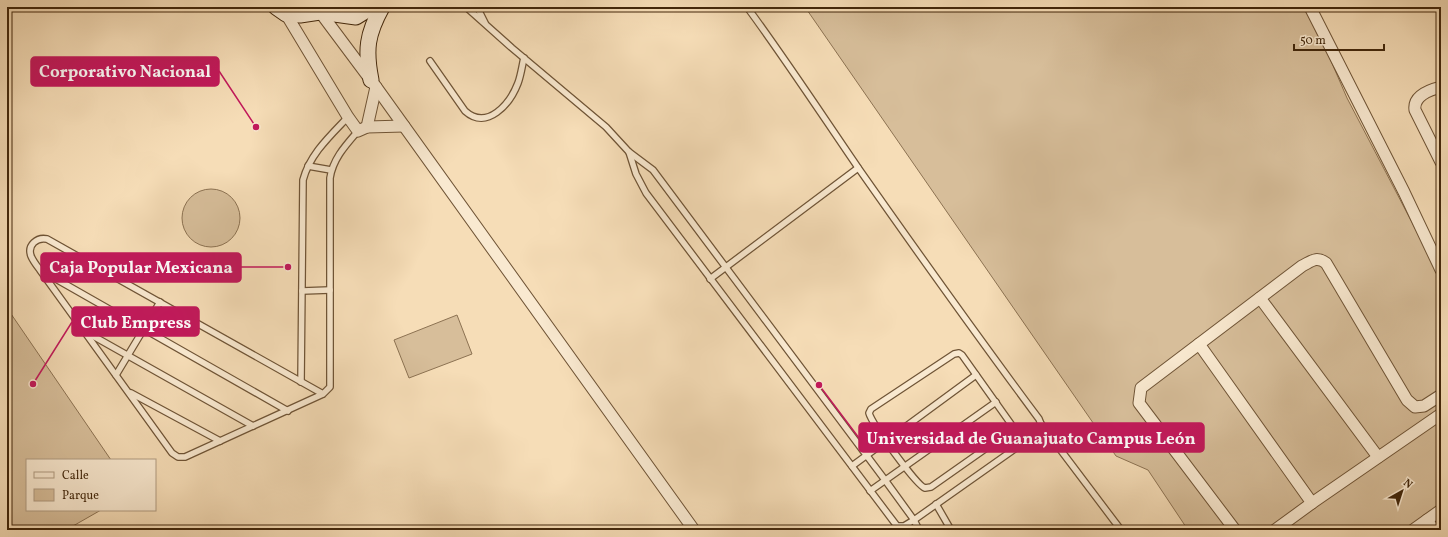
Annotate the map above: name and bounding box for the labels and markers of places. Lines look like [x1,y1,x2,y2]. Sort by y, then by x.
callout: Corporativo Nacional [31,57,219,86]
callout: Caja Popular Mexicana [41,253,241,282]
callout: Club Empress [72,307,199,336]
callout: Universidad de Guanajuato Campus León [859,423,1204,452]

